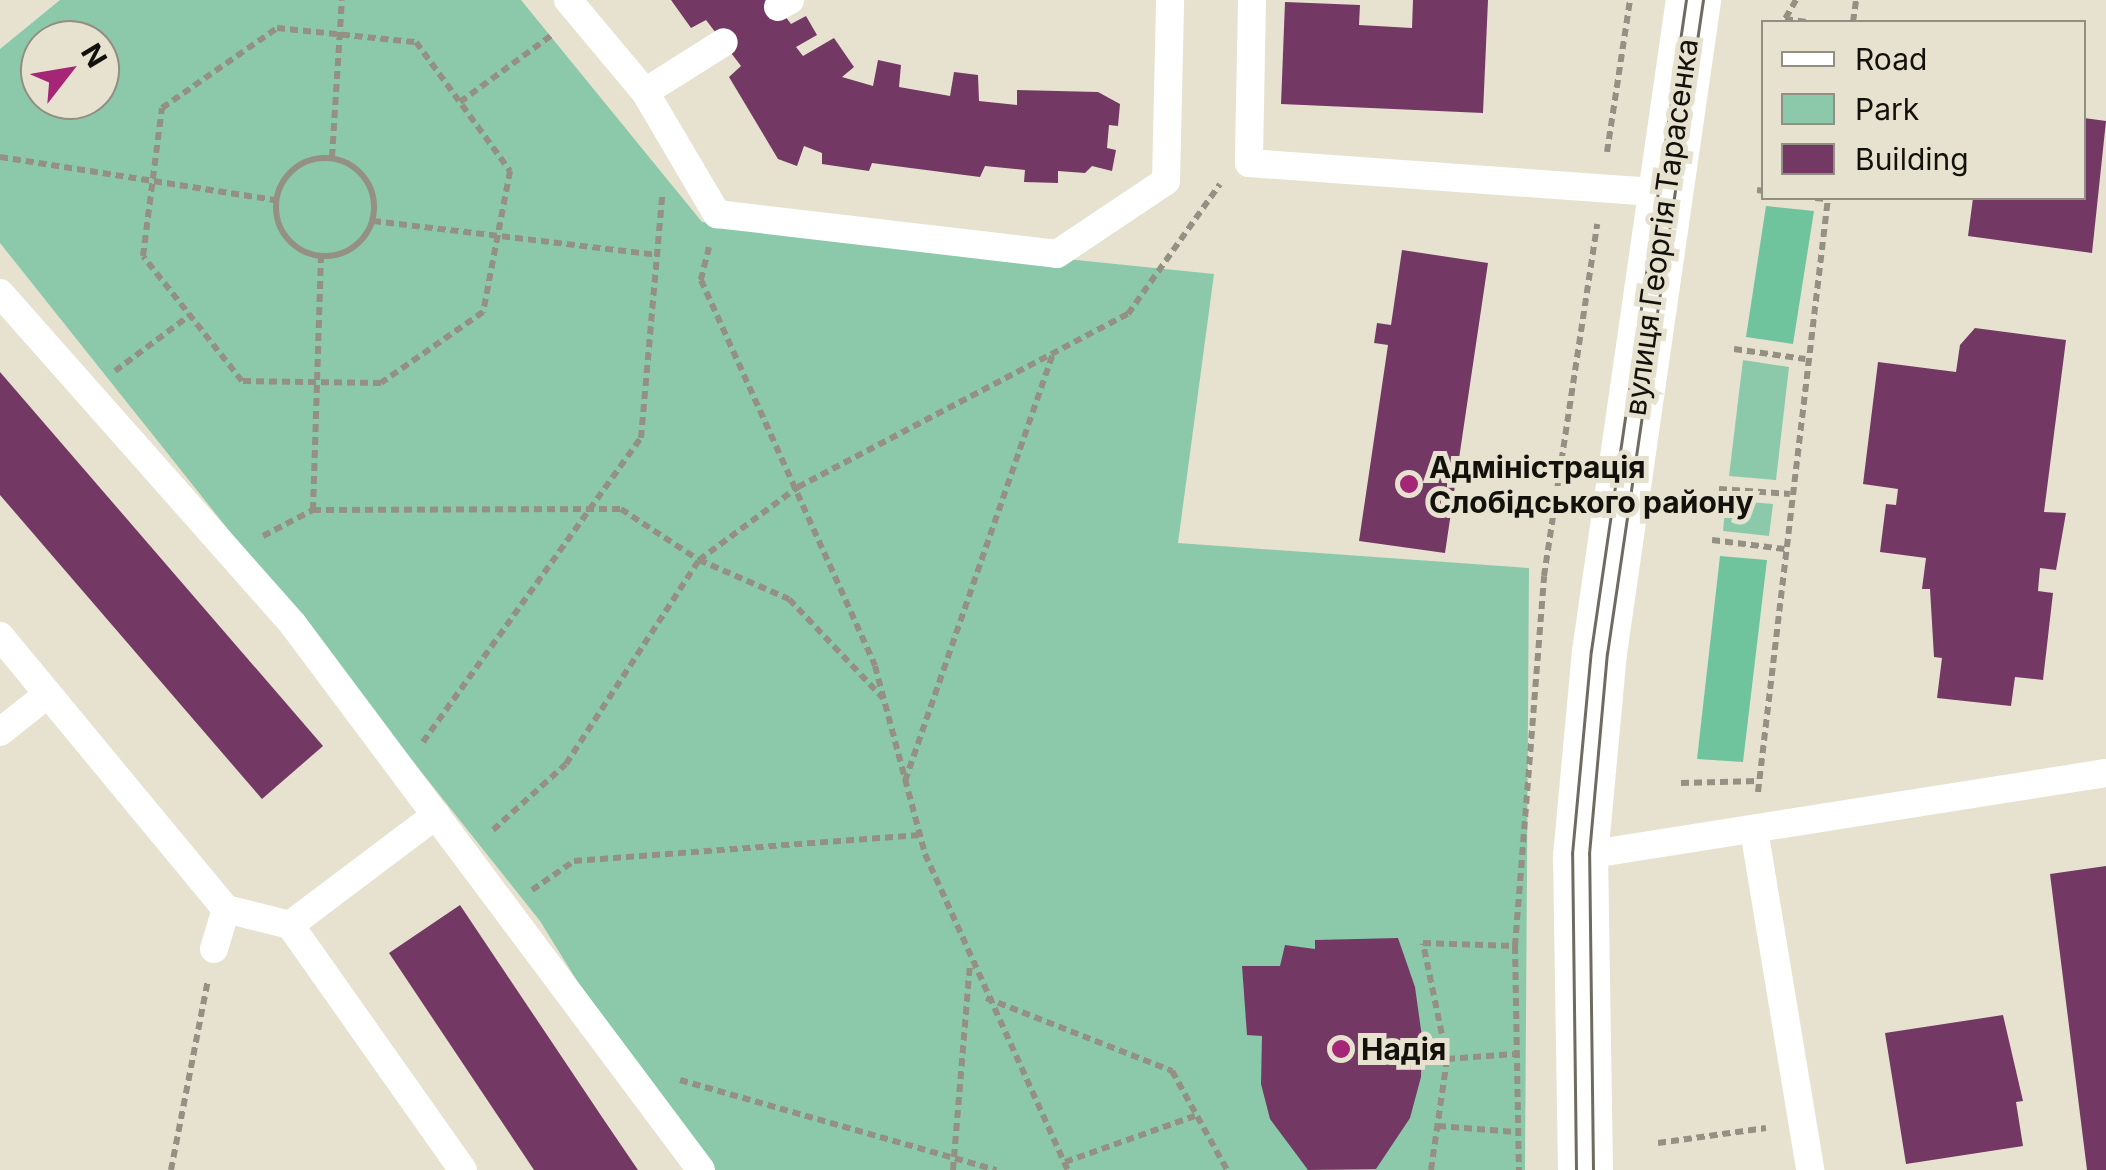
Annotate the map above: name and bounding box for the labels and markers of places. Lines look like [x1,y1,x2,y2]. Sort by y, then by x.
place label: Адміністрація Слобідського району [1429,449,1754,520]
marker: Адміністрація Слобідського району [1398,473,1420,495]
place label: Надія [1361,1031,1446,1067]
marker: Надія [1330,1038,1352,1060]

